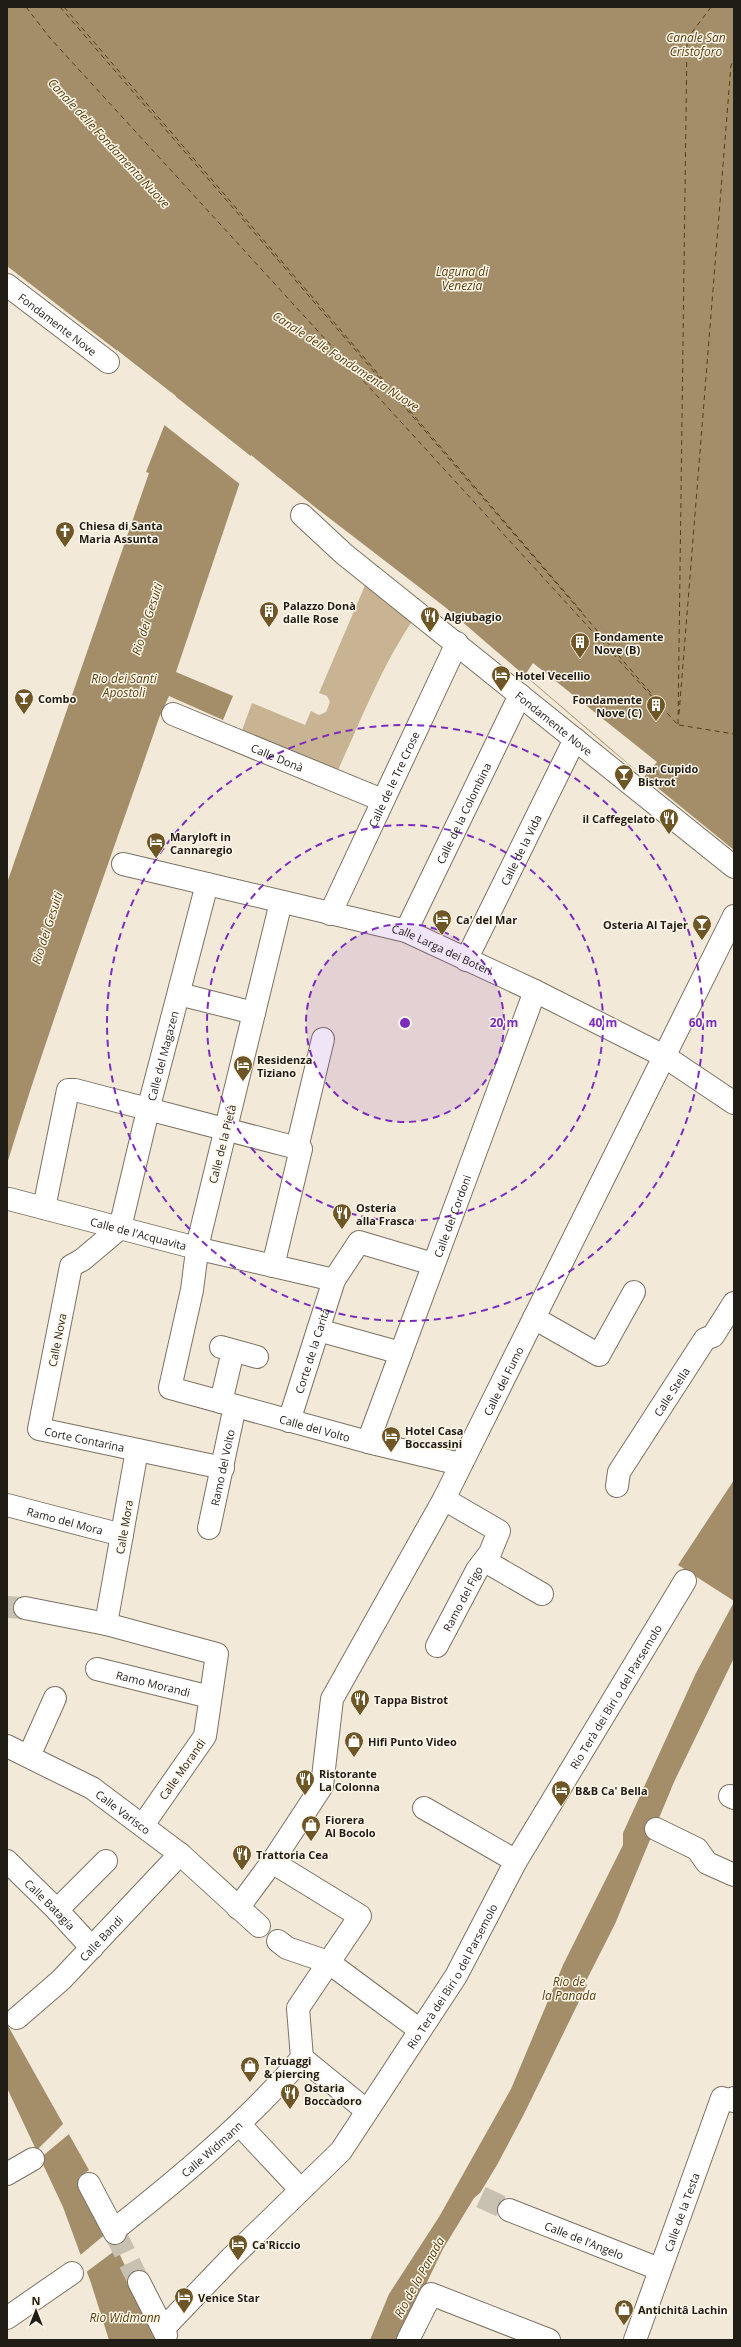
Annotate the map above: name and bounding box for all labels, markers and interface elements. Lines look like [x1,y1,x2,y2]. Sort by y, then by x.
water label: Canale San Cristoforo [666,29,726,60]
water label: Canale delle Fondamenta Nuove [44,74,174,212]
water label: Laguna di Venezia [436,263,489,294]
street label: Fondamente Nove [16,289,100,358]
water label: Canale delle Fondamenta Nuove [269,307,423,415]
place label: Chiesa di Santa Maria Assunta [79,518,163,546]
church icon: Chiesa di Santa Maria Assunta [54,520,76,548]
water label: Rio dei Gesuiti [127,580,167,657]
place label: Palazzo Donà dalle Rose [283,598,356,626]
building icon: Palazzo Donà dalle Rose [258,600,280,628]
restaurant icon: Algiubagio [419,605,441,633]
place label: Algiubagio [444,609,502,624]
place label: Fondamente Nove (B) [594,629,664,657]
building icon: Fondamente Nove (B) [569,631,591,659]
hotel icon: Hotel Vecellio [490,664,512,692]
place label: Hotel Vecellio [515,668,591,683]
water label: Rio dei Santi Apostoli [91,670,158,701]
bar icon: Combo [13,687,35,715]
street label: Fondamente Nove [513,687,596,758]
place label: Combo [38,691,77,706]
place label: Fondamente Nove (C) [573,692,642,720]
building icon: Fondamente Nove (C) [645,694,667,722]
street label: Calle de le Tre Crose [364,729,422,830]
street label: Calle Donà [249,740,306,774]
street label: Calle de la Colombina [432,760,494,866]
place label: Bar Cupido Bistrot [638,761,698,789]
bar icon: Bar Cupido Bistrot [613,763,635,791]
restaurant icon: il Caffegelato [658,807,680,835]
place label: il Caffegelato [582,811,655,826]
street label: Calle de la Vida [497,812,544,888]
place label: Maryloft in Cannaregio [170,829,233,857]
hotel icon: Maryloft in Cannaregio [145,831,167,859]
water label: Rio dei Gesuiti [27,889,67,966]
hotel icon: Ca' del Mar [431,908,453,936]
place label: Ca' del Mar [456,912,517,927]
bar icon: Osteria Al Tajer [691,913,713,941]
place label: Osteria Al Tajer [603,917,688,932]
street label: Calle Larga dei Boteri [390,920,495,978]
street label: Calle del Magazen [143,1009,181,1102]
text: 20 m [490,1014,518,1031]
text: 40 m [589,1014,617,1031]
text: 60 m [689,1014,717,1031]
centre of rings [398,1016,412,1030]
place label: Residenza Tiziano [257,1052,312,1080]
hotel icon: Residenza Tiziano [232,1054,254,1082]
street label: Calle de la Pietà [205,1103,239,1185]
street label: Calle dei Cordoni [430,1173,474,1259]
place label: Osteria alla Frasca [356,1200,414,1228]
restaurant icon: Osteria alla Frasca [331,1202,353,1230]
street label: Calle de l'Acquavita [89,1213,188,1253]
street label: Corte de la Carità [291,1306,332,1395]
street label: Calle Nova [44,1312,70,1368]
street label: Calle del Fumo [479,1343,526,1418]
street label: Calle Stella [650,1364,692,1419]
street label: Calle del Volto [278,1411,352,1444]
street label: Corte Contarina [43,1423,126,1454]
place label: Hotel Casa Boccassini [405,1423,463,1451]
hotel icon: Hotel Casa Boccassini [380,1425,402,1453]
street label: Ramo del Volto [206,1427,237,1507]
street label: Calle Mora [112,1499,136,1555]
street label: Ramo del Mora [25,1503,105,1537]
street label: Ramo del Figo [439,1562,486,1634]
street label: Rio Terà dei Biri o del Parsemolo [566,1621,665,1772]
street label: Ramo Morandi [115,1667,192,1699]
restaurant icon: Tappa Bistrot [349,1688,371,1716]
place label: Tappa Bistrot [374,1692,448,1707]
shop icon: Hifi Punto Video [343,1730,365,1758]
place label: Hifi Punto Video [368,1734,457,1749]
street label: Calle Morandi [155,1736,209,1802]
place label: Ristorante La Colonna [319,1766,380,1794]
restaurant icon: Ristorante La Colonna [294,1768,316,1796]
hotel icon: B&B Ca' Bella [550,1779,572,1807]
place label: B&B Ca' Bella [575,1783,648,1798]
street label: Calle Varisco [93,1786,154,1837]
place label: Fiorera Al Bocolo [325,1812,376,1840]
shop icon: Fiorera Al Bocolo [300,1814,322,1842]
restaurant icon: Trattoria Cea [231,1843,253,1871]
place label: Trattoria Cea [256,1847,328,1862]
street label: Calle Batagia [22,1875,79,1933]
street label: Rio Terà dei Biri o del Parsemolo [403,1900,500,2051]
street label: Calle Bandi [76,1912,126,1964]
water label: Rio de la Panada [542,1973,596,2004]
place label: Tatuaggi & piercing [264,2053,320,2081]
shop icon: Tatuaggi & piercing [239,2055,261,2083]
place label: Ostaria Boccadoro [304,2080,362,2108]
restaurant icon: Ostaria Boccadoro [279,2082,301,2110]
street label: Calle Widmann [178,2117,245,2180]
street label: Calle de la Testa [660,2171,702,2253]
street label: Calle de l'Angelo [543,2217,627,2262]
hotel icon: Ca'Riccio [227,2233,249,2261]
water label: Rio de la Panada [390,2233,448,2320]
place label: Ca'Riccio [252,2237,301,2252]
hotel icon: Venice Star [173,2286,195,2314]
place label: Venice Star [198,2290,260,2305]
north arrow [16,2291,56,2331]
text: N [32,2293,40,2308]
shop icon: Antichitâ Lachin [613,2298,635,2326]
place label: Antichitâ Lachin [638,2302,728,2317]
water label: Rio Widmann [89,2309,161,2326]

